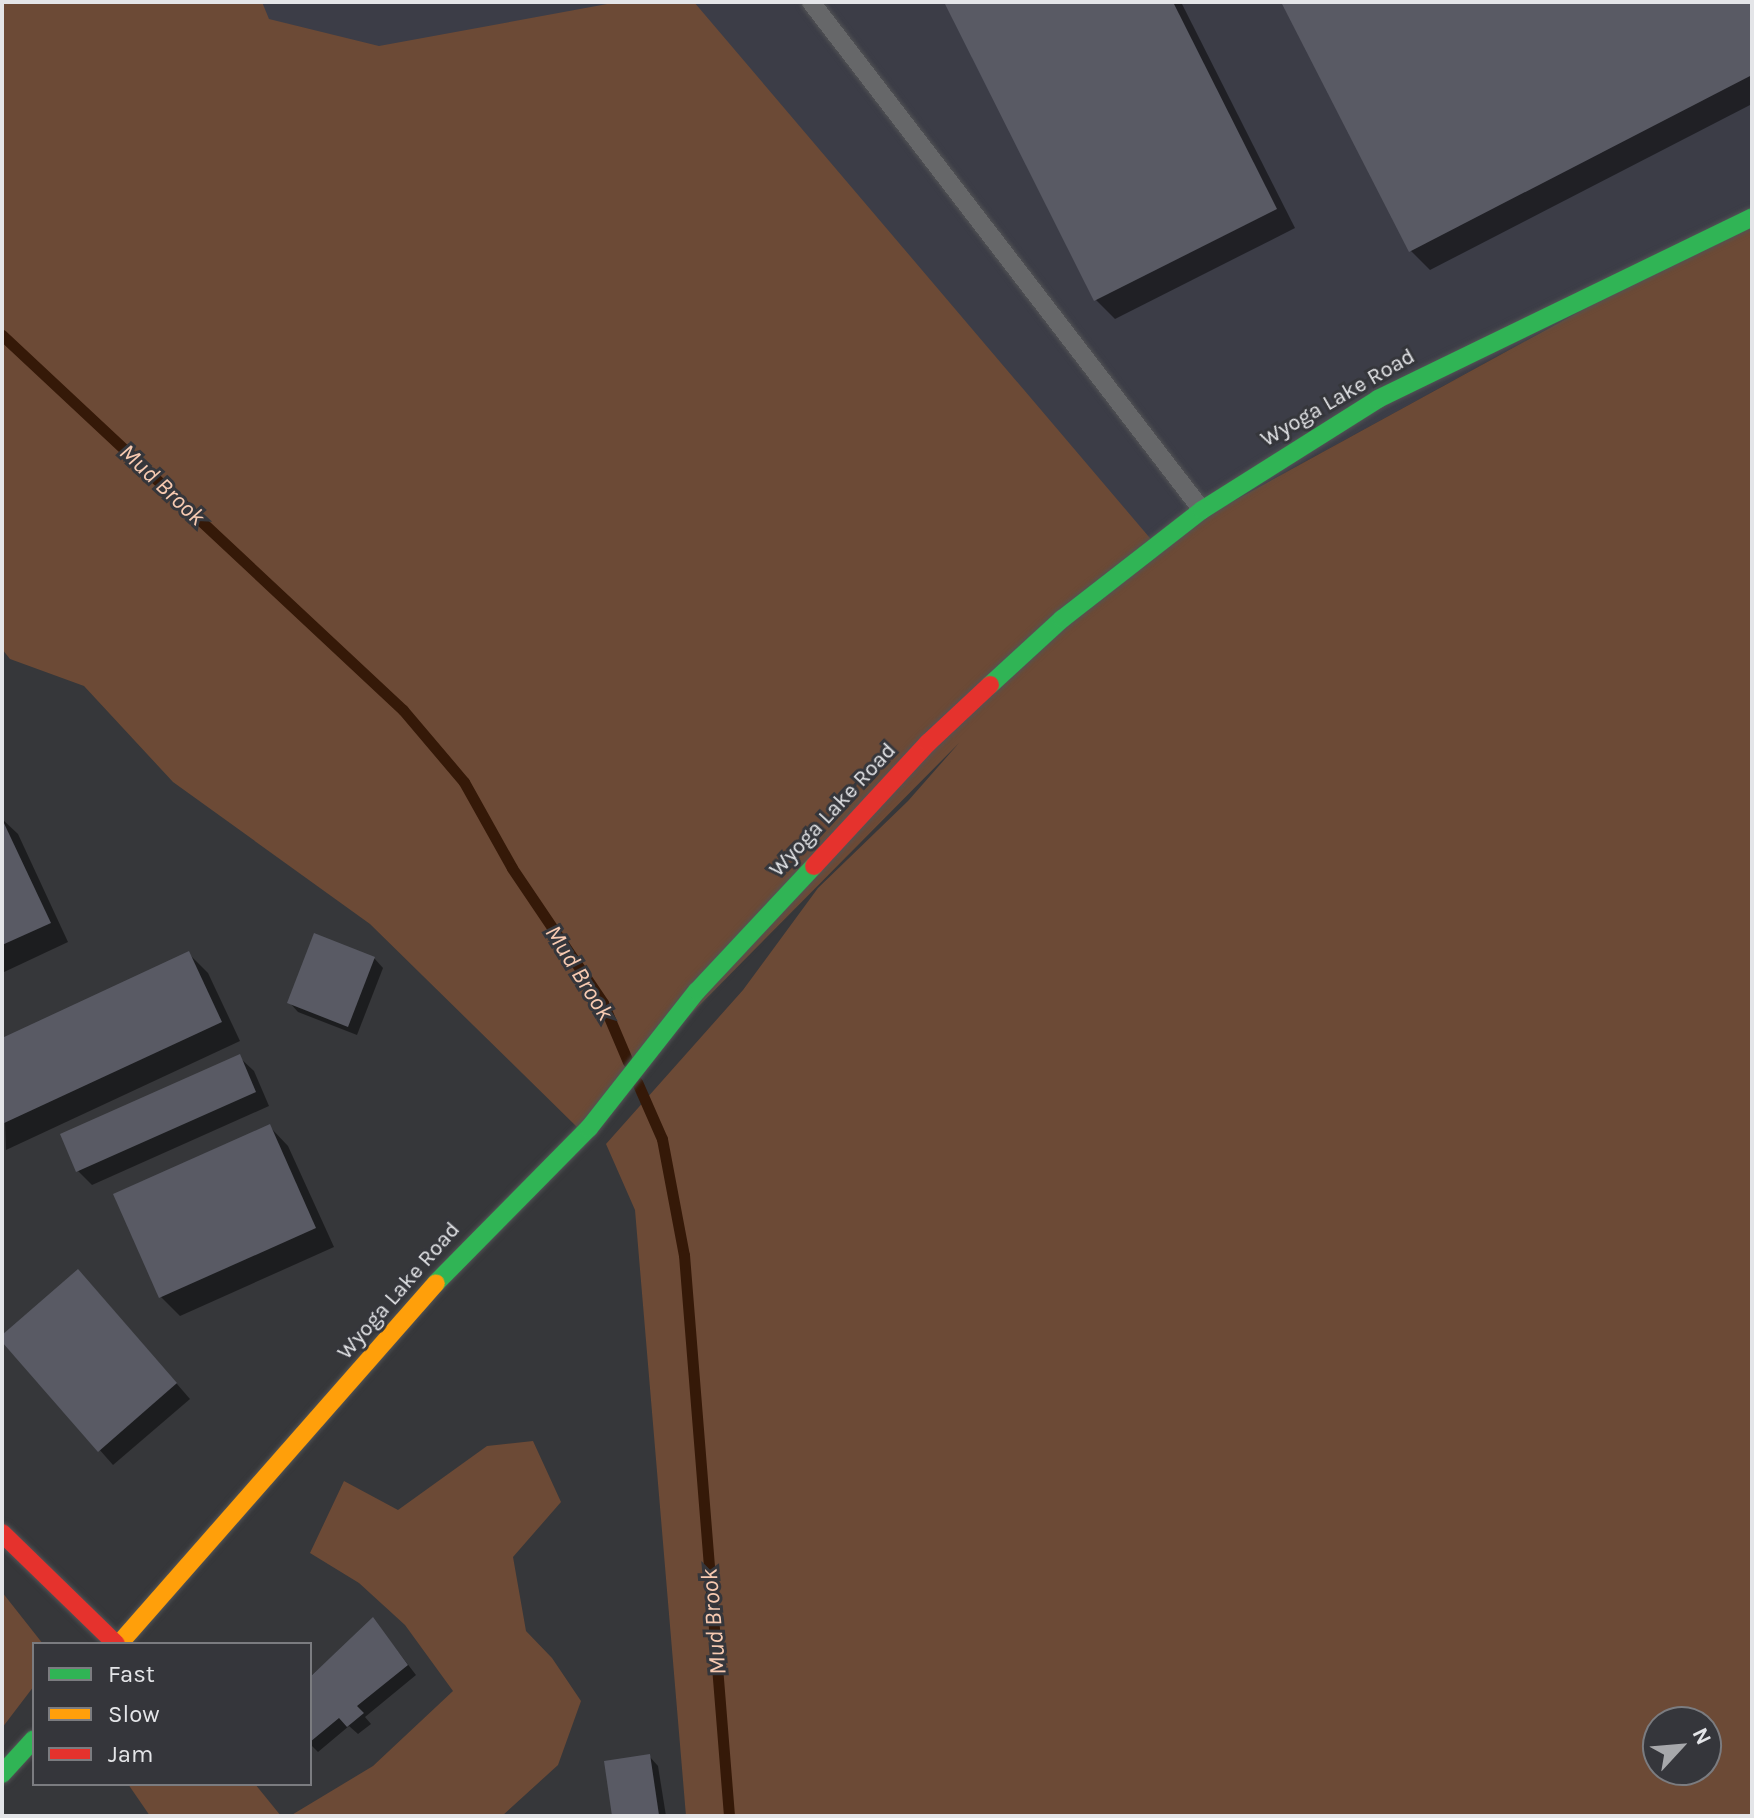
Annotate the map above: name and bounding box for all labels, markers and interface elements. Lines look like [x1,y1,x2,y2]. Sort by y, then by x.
street label: Wyoga Lake Road [1256,343,1420,453]
water label: Mud Brook [113,438,211,532]
street label: Wyoga Lake Road [764,737,902,883]
water label: Mud Brook [538,920,620,1026]
street label: Wyoga Lake Road [332,1217,466,1365]
water label: Mud Brook [695,1568,733,1676]
legend [32,1642,312,1786]
text: Fast [108,1660,155,1688]
text: Slow [108,1700,160,1728]
north arrow [1642,1706,1722,1786]
text: N [1687,1724,1717,1749]
text: Jam [108,1740,153,1768]

